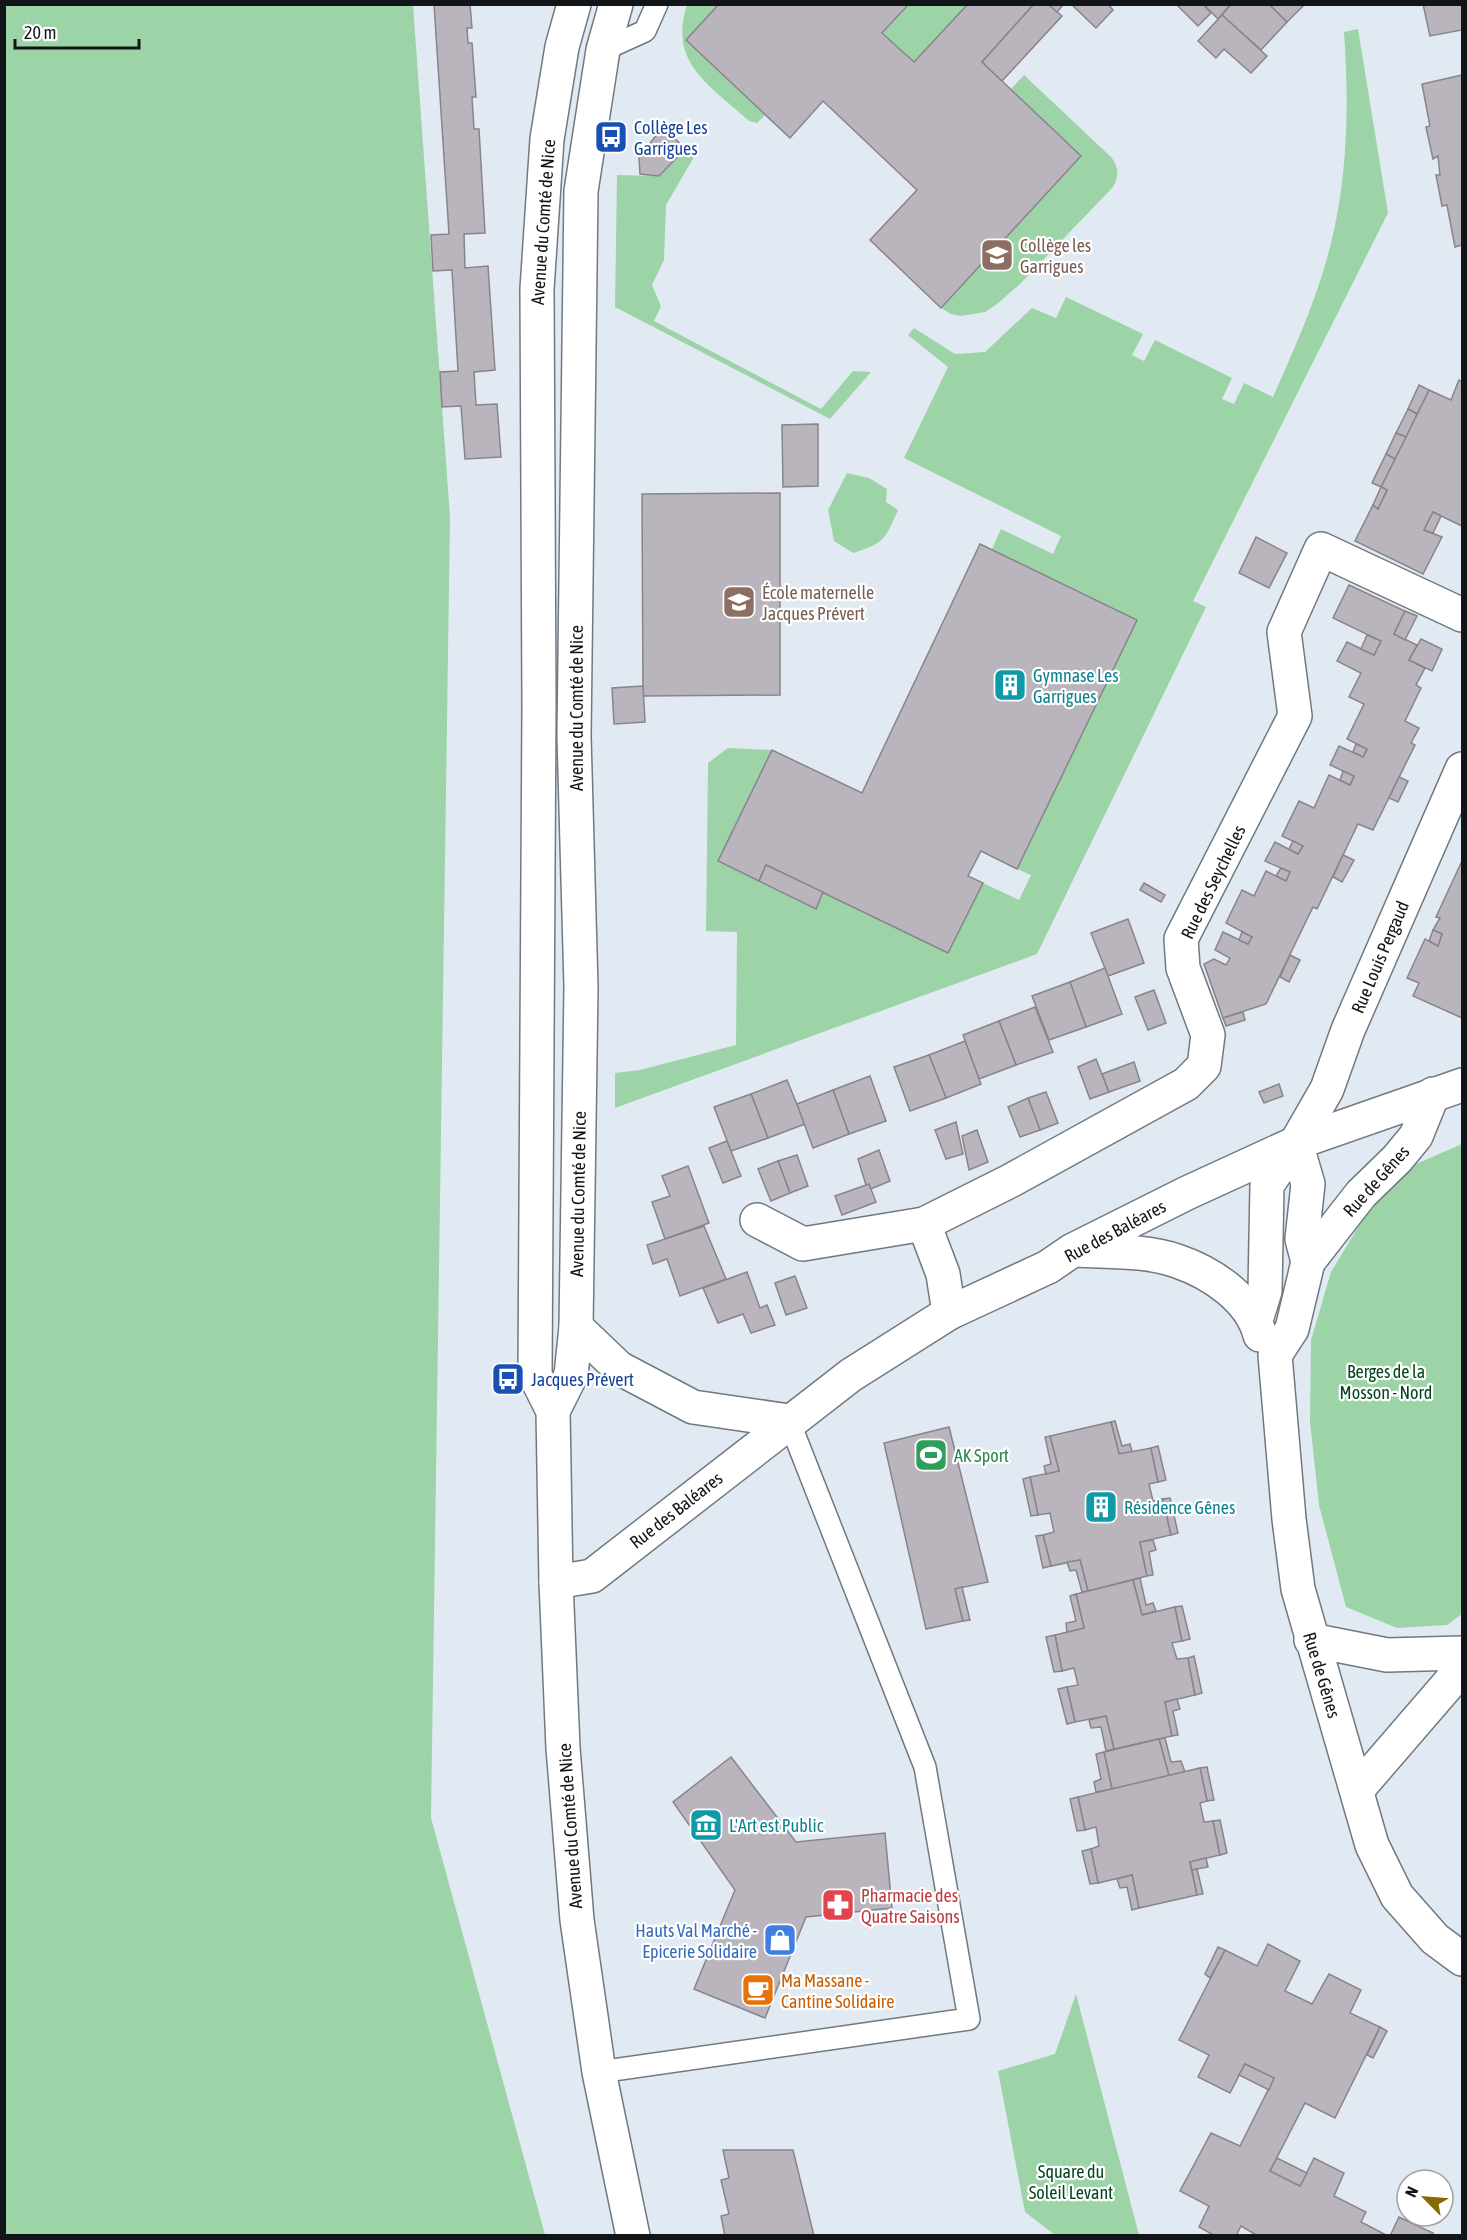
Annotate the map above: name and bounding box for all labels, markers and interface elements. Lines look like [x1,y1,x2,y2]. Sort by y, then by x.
scale bar [15,12,140,50]
text: 20 m [24,22,56,43]
place label: Collège Les Garrigues [634,117,708,159]
bus stop icon: Collège Les Garrigues [593,119,629,155]
street label: Avenue du Comté de Nice [527,139,559,305]
place label: Collège les Garrigues [1020,235,1091,277]
school or university icon: Collège les Garrigues [979,237,1015,273]
place label: École maternelle Jacques Prévert [762,582,874,624]
school or university icon: École maternelle Jacques Prévert [721,584,757,620]
street label: Avenue du Comté de Nice [566,625,587,791]
place label: Gymnase Les Garrigues [1033,665,1119,707]
building icon: Gymnase Les Garrigues [992,667,1028,703]
street label: Rue des Seychelles [1176,822,1250,942]
street label: Rue Louis Pergaud [1347,898,1413,1016]
street label: Avenue du Comté de Nice [566,1111,590,1277]
street label: Rue de Gênes [1339,1141,1413,1221]
street label: Rue des Baléares [1061,1196,1169,1266]
bus stop icon: Jacques Prévert [490,1361,526,1397]
park label: Berges de la Mosson - Nord [1340,1361,1432,1403]
place label: Jacques Prévert [531,1369,634,1390]
sports icon: AK Sport [913,1437,949,1473]
place label: AK Sport [954,1445,1009,1466]
street label: Rue des Baléares [626,1467,726,1553]
building icon: Résidence Gênes [1083,1489,1119,1525]
place label: Résidence Gênes [1124,1497,1235,1518]
street label: Rue de Gênes [1299,1630,1345,1720]
street label: Avenue du Comté de Nice [554,1743,586,1909]
museum icon: L'Art est Public [688,1807,724,1843]
place label: L'Art est Public [729,1815,824,1836]
place label: Pharmacie des Quatre Saisons [861,1885,960,1927]
pharmacy icon: Pharmacie des Quatre Saisons [820,1887,856,1923]
place label: Hauts Val Marché - Epicerie Solidaire [635,1920,757,1962]
shop icon: Hauts Val Marché - Epicerie Solidaire [762,1922,798,1958]
place label: Ma Massane - Cantine Solidaire [781,1970,894,2012]
cafe icon: Ma Massane - Cantine Solidaire [740,1972,776,2008]
park label: Square du Soleil Levant [1029,2161,1113,2203]
north arrow [1395,2168,1455,2228]
text: N [1401,2184,1422,2200]

